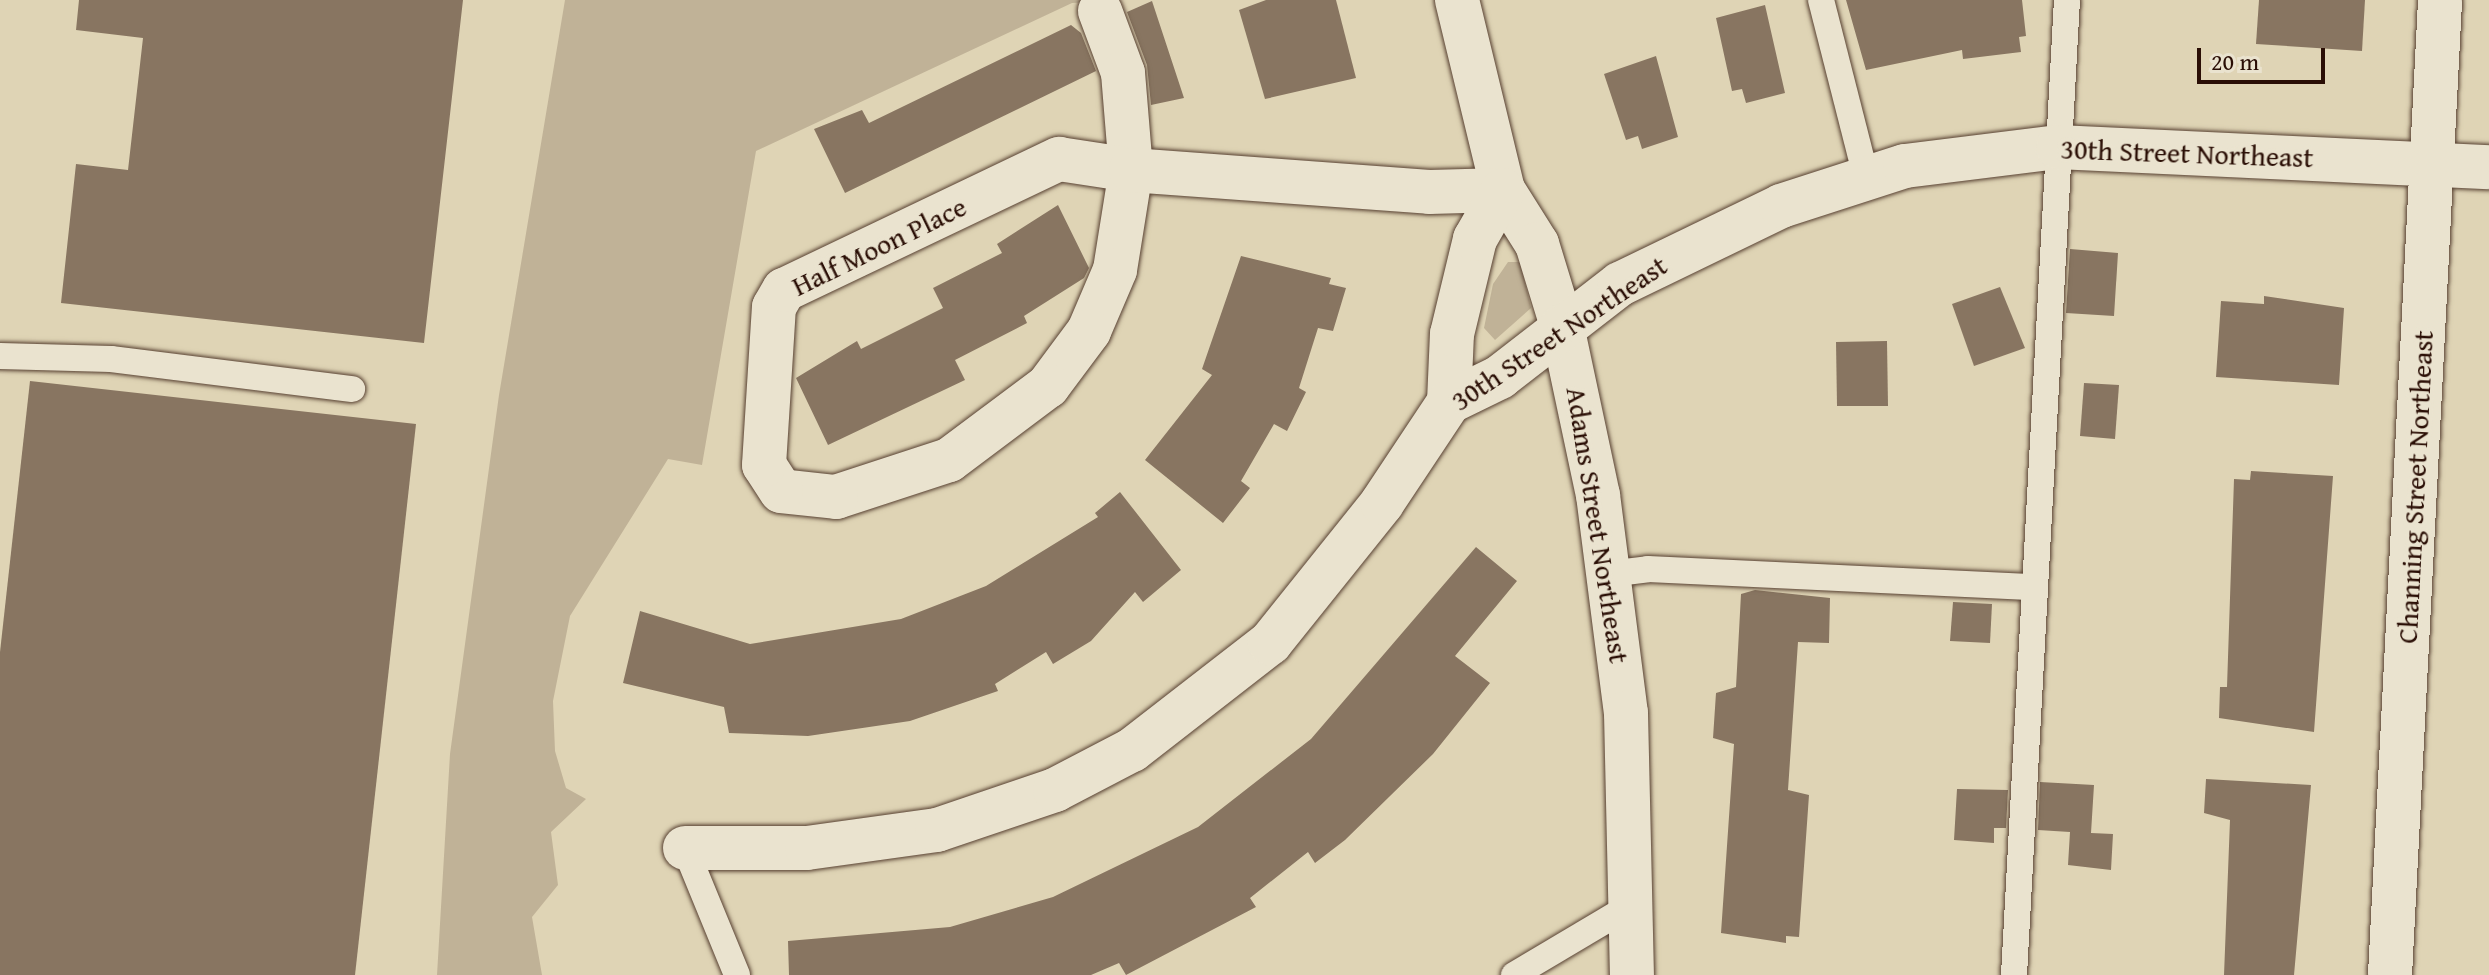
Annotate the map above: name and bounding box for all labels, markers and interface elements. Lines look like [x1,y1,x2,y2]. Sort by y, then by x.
scale bar [2201,32,2329,82]
text: 20 m [2211,44,2259,79]
street label: 30th Street Northeast [2060,132,2314,174]
street label: Half Moon Place [786,189,972,303]
street label: 30th Street Northeast [1445,248,1673,418]
street label: Channing Street Northeast [2390,330,2440,644]
street label: Adams Street Northeast [1560,384,1636,666]

